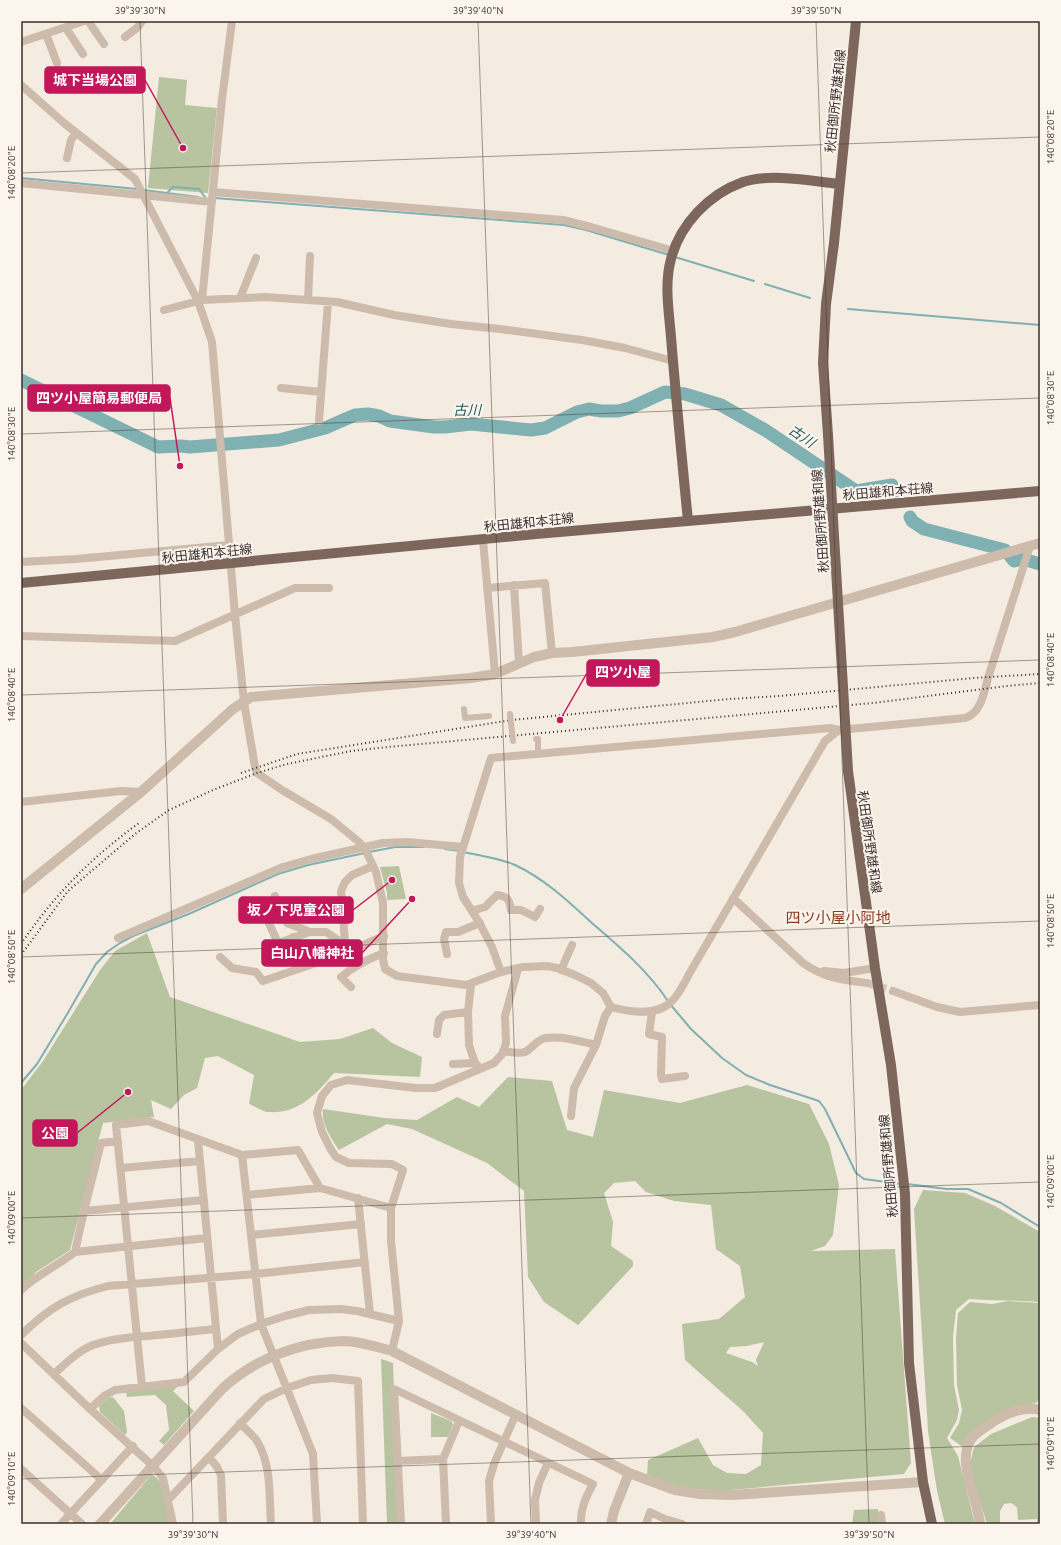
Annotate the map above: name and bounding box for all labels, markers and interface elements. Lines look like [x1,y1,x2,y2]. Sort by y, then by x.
text: 39°39'30"N [115,5,165,16]
text: 39°39'40"N [453,5,503,16]
text: 39°39'50"N [791,5,841,16]
street label: 秋田御所野雄和線 [823,49,847,153]
callout: 城下当場公園 [45,67,145,93]
text: 城下当場公園 [53,72,137,88]
text: 140°08'20"E [1045,109,1056,164]
text: 140°08'20"E [6,145,17,200]
text: 140°08'30"E [1045,370,1056,425]
callout: 四ツ小屋簡易郵便局 [28,385,170,411]
text: 四ツ小屋簡易郵便局 [36,390,162,406]
water label: 古川 [453,402,483,418]
text: 140°08'30"E [6,406,17,461]
water label: 古川 [786,422,820,452]
street label: 秋田御所野雄和線 [809,469,831,573]
street label: 秋田雄和本荘線 [842,480,934,502]
street label: 秋田雄和本荘線 [483,510,575,534]
street label: 秋田雄和本荘線 [161,541,253,565]
text: 140°08'40"E [1045,632,1056,687]
callout: 四ツ小屋 [587,660,659,686]
text: 四ツ小屋 [595,664,651,680]
text: 140°08'40"E [6,667,17,722]
street label: 秋田御所野雄和線 [856,790,884,894]
text: 140°08'50"E [1045,893,1056,948]
callout: 坂ノ下児童公園 [239,897,353,923]
text: 坂ノ下児童公園 [247,902,345,918]
district label: 四ツ小屋小阿地 [785,909,891,926]
text: 140°08'50"E [6,929,17,984]
callout: 白山八幡神社 [262,940,362,966]
text: 白山八幡神社 [270,945,354,961]
street label: 秋田御所野雄和線 [876,1114,900,1218]
callout: 公園 [33,1120,77,1146]
text: 公園 [41,1125,69,1141]
text: 140°09'00"E [1045,1154,1056,1209]
text: 140°09'00"E [6,1190,17,1245]
text: 140°09'10"E [1045,1416,1056,1471]
text: 140°09'10"E [6,1451,17,1506]
text: 39°39'30"N [168,1529,218,1540]
text: 39°39'40"N [506,1529,556,1540]
text: 39°39'50"N [844,1529,894,1540]

